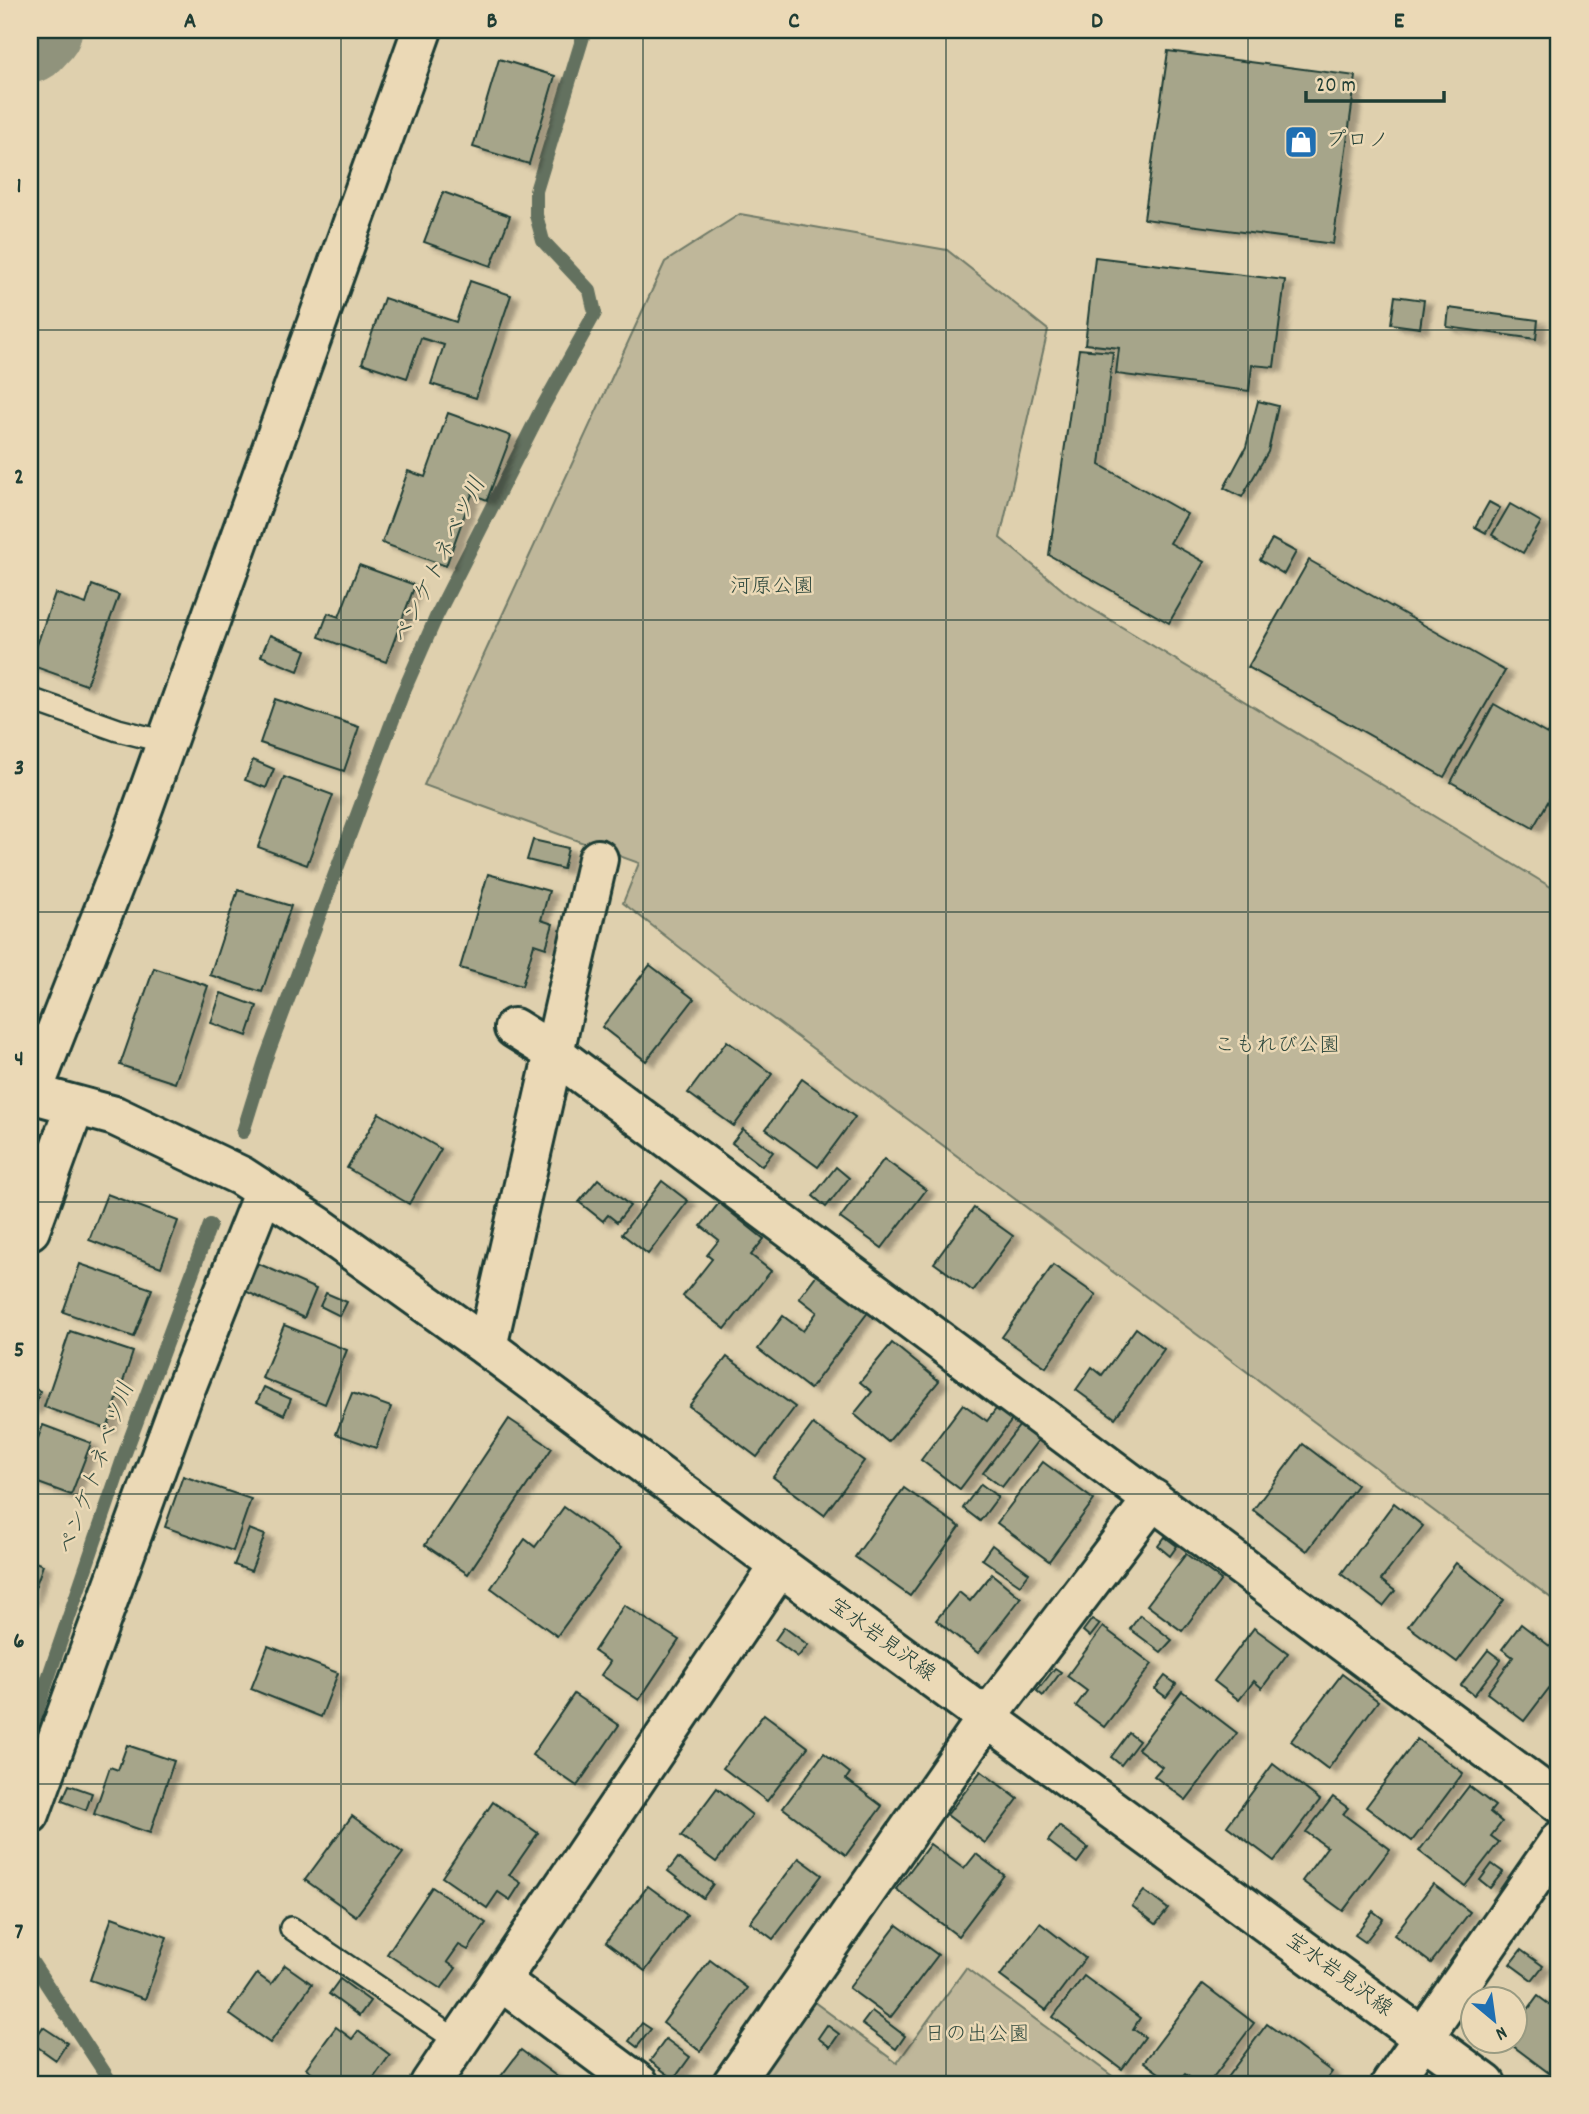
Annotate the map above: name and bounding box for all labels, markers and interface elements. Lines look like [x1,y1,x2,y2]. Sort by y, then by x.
text: A [184,6,196,39]
text: B [487,6,498,39]
text: C [788,6,800,39]
text: D [1091,6,1103,39]
text: E [1394,6,1405,39]
scale bar [1306,60,1444,104]
text: 20 m [1316,72,1356,102]
shop icon: プロノ [1282,123,1320,161]
place label: プロノ [1326,127,1389,157]
text: 1 [16,171,22,204]
text: 2 [14,462,24,495]
water label: ペンケトネベツ川 [386,472,496,652]
park label: 河原公園 [730,573,814,603]
text: 3 [14,753,24,786]
park label: こもれび公園 [1214,1032,1340,1062]
text: 4 [14,1044,24,1077]
text: 5 [14,1335,24,1368]
water label: ペンケトネベツ川 [51,1378,145,1562]
street label: 宝水岩見沢線 [821,1592,941,1690]
text: 6 [13,1626,25,1659]
text: 7 [15,1917,24,1950]
street label: 宝水岩見沢線 [1278,1927,1398,2025]
north arrow [1460,1984,1530,2054]
text: N [1490,2018,1511,2046]
park label: 日の出公園 [925,2021,1030,2051]

